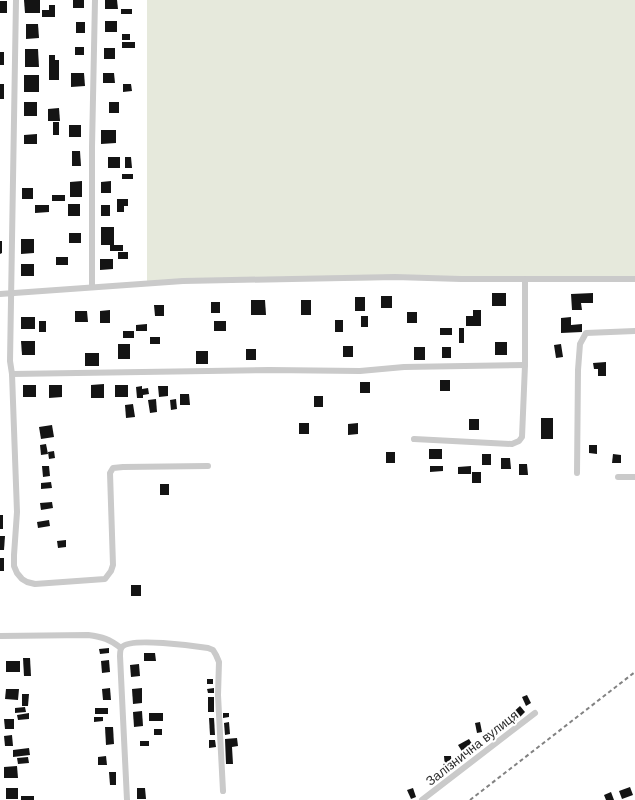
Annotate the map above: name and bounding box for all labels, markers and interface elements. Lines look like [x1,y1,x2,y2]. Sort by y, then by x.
street label: Залізнична вулиця [423,707,521,789]

